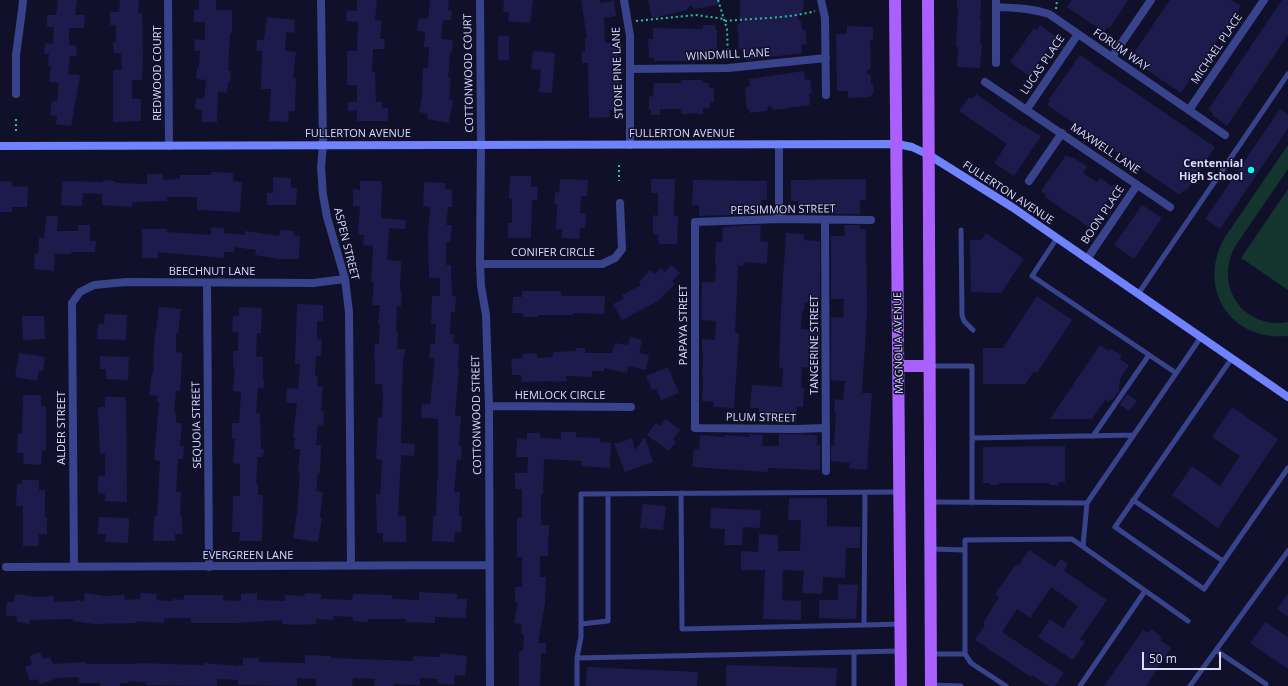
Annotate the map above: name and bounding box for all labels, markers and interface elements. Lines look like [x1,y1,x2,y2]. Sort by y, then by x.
street label: MICHAEL PLACE [1189,11,1245,87]
street label: COTTONWOOD COURT [461,13,477,133]
street label: REDWOOD COURT [151,25,165,121]
street label: FORUM WAY [1091,26,1151,74]
street label: STONE PINE LANE [610,27,626,119]
street label: LUCAS PLACE [1018,33,1068,97]
street label: WINDMILL LANE [686,46,770,64]
street label: MAXWELL LANE [1068,121,1142,177]
street label: FULLERTON AVENUE [305,127,411,141]
street label: FULLERTON AVENUE [629,127,735,141]
place label: Centennial High School [1179,157,1243,183]
street label: FULLERTON AVENUE [960,159,1056,227]
marker: Centennial High School [1246,165,1256,175]
street label: BOON PLACE [1079,183,1127,247]
street label: PERSIMMON STREET [730,202,836,218]
street label: ASPEN STREET [331,206,361,282]
street label: CONIFER CIRCLE [511,246,595,260]
street label: BEECHNUT LANE [169,265,255,279]
street label: PAPAYA STREET [677,285,691,365]
street label: MAGNOLIA AVENUE [892,292,906,394]
street label: TANGERINE STREET [808,295,822,395]
street label: COTTONWOOD STREET [469,355,485,475]
street label: SEQUOIA STREET [190,381,204,469]
street label: HEMLOCK CIRCLE [515,389,605,403]
street label: ALDER STREET [55,391,69,465]
street label: PLUM STREET [726,411,796,425]
street label: EVERGREEN LANE [203,549,293,563]
scale bar [1144,644,1223,670]
text: 50 m [1149,650,1177,667]

